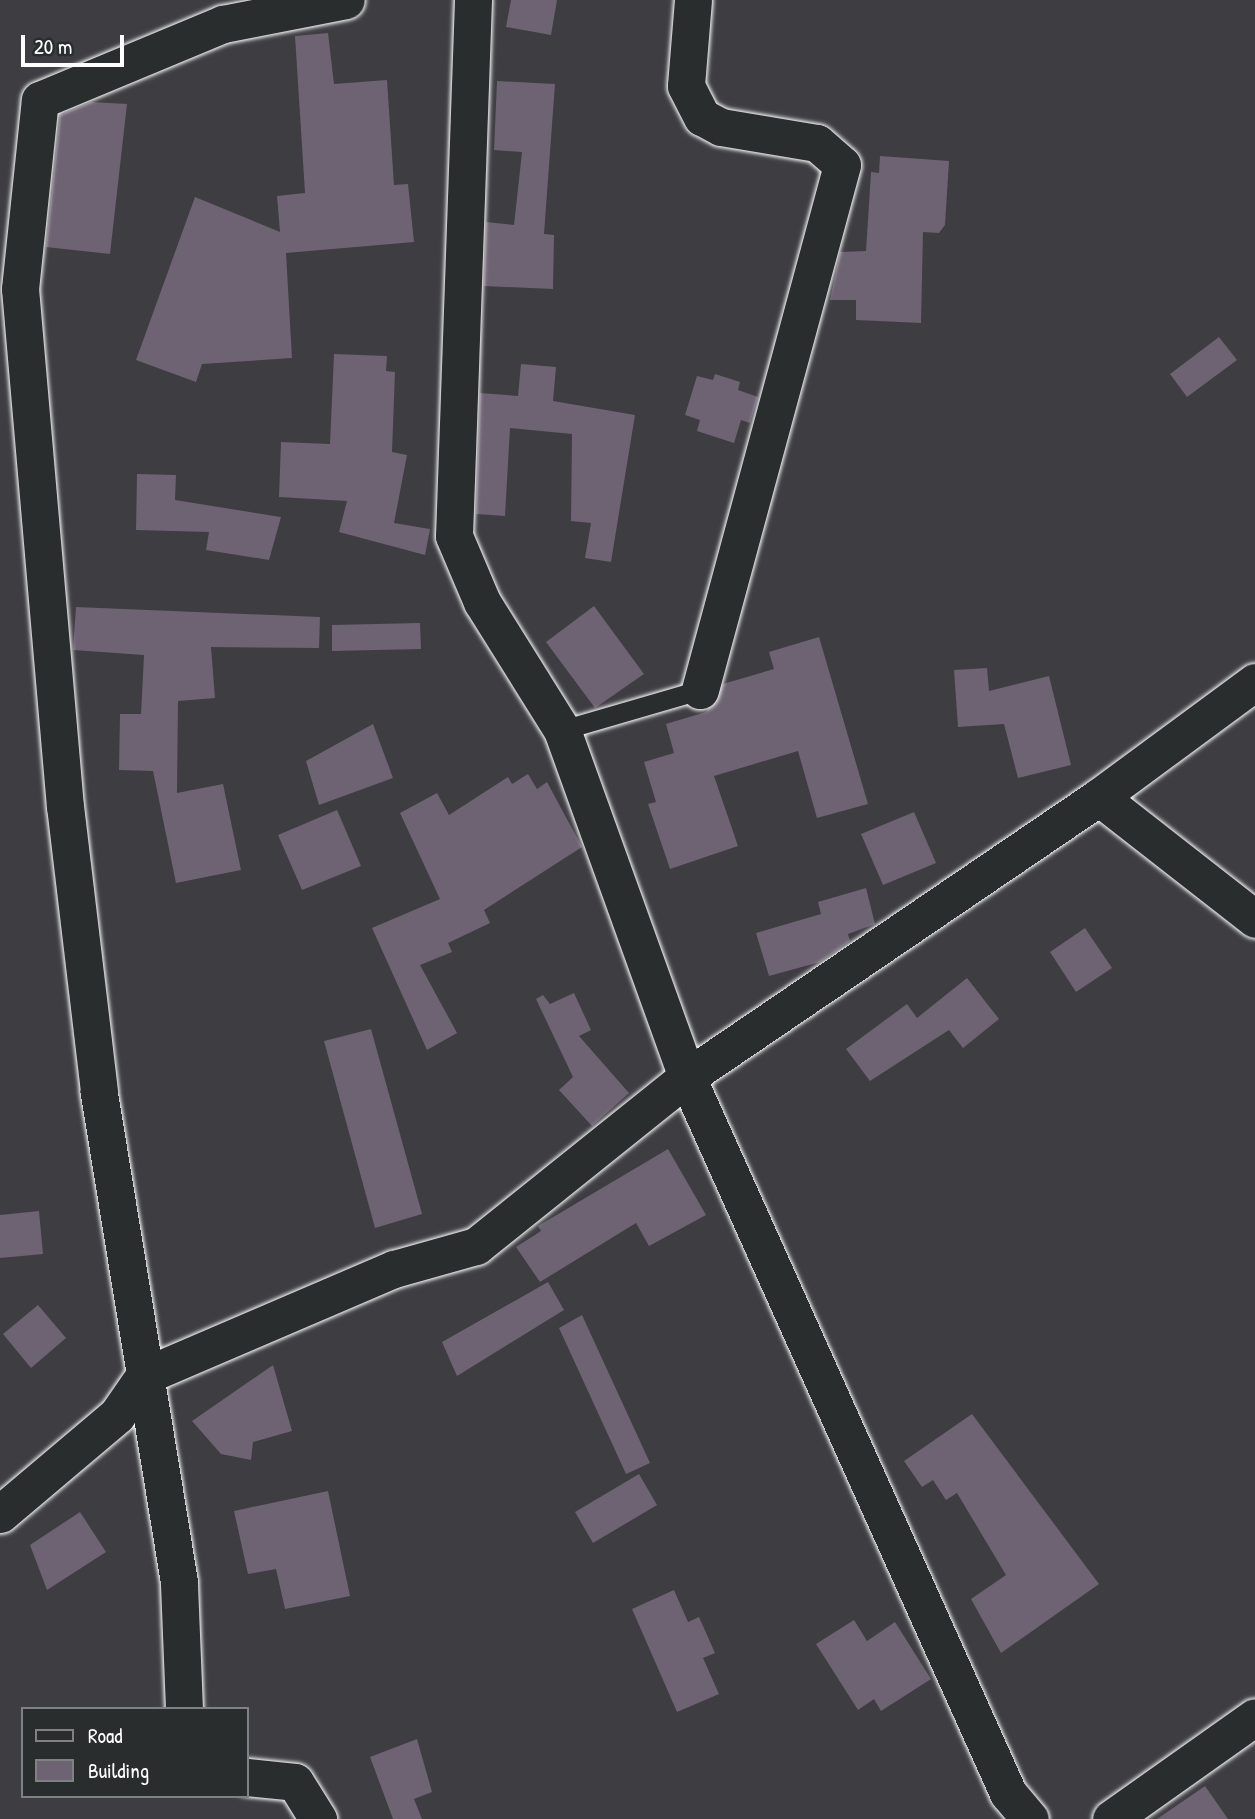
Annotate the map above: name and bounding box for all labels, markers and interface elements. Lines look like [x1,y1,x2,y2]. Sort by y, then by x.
scale bar [24,21,128,65]
text: 20 m [34,32,72,61]
legend [21,1707,248,1798]
text: Road [88,1721,122,1750]
text: Building [88,1756,149,1785]

